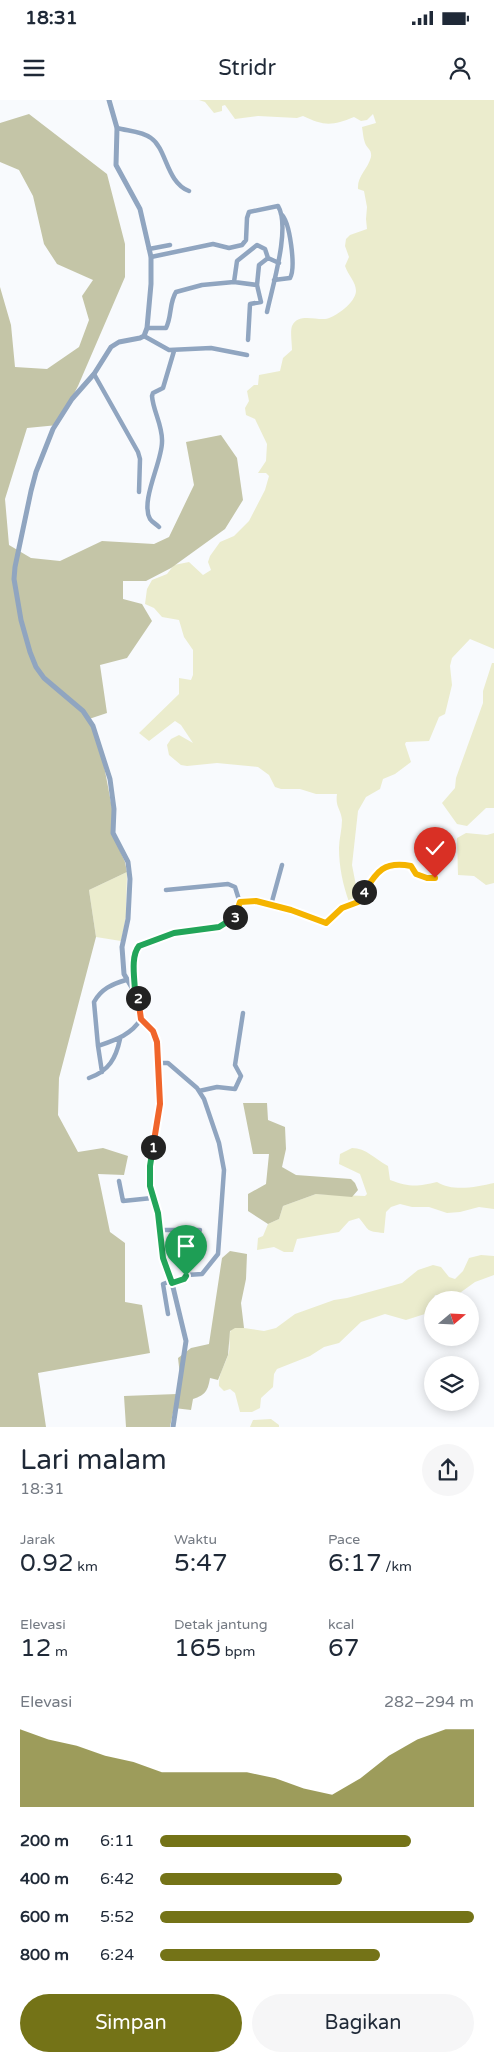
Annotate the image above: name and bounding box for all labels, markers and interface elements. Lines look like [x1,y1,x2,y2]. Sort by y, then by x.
text: 18:31 [25,7,78,29]
icon: menu [20,54,48,82]
icon: person [446,54,474,82]
text: Stridr [218,55,276,81]
pin [414,827,456,878]
icon: check [421,834,449,862]
pin: 4 [352,880,376,904]
text: 4 [360,884,369,901]
pin: 3 [222,904,248,930]
text: 3 [231,909,240,926]
pin: 2 [126,986,150,1010]
text: 2 [134,990,143,1007]
pin: 1 [140,1134,166,1160]
text: 1 [149,1139,158,1156]
pin [165,1225,207,1276]
icon: arrive [172,1232,200,1260]
north arrow [424,1291,479,1346]
map controls [424,1291,479,1411]
button: layers [424,1356,479,1411]
text: Lari malam [20,1443,167,1477]
button: share [422,1444,474,1496]
text: 18:31 [20,1479,64,1499]
text: Jarak [20,1531,55,1548]
text: Waktu [174,1531,217,1548]
text: Pace [328,1531,360,1548]
text: 0.92 [20,1548,74,1578]
text: 5:47 [174,1548,228,1578]
text: 6:17 [328,1548,382,1578]
text: km [74,1558,98,1575]
text: /km [382,1558,412,1575]
text: Elevasi [20,1616,66,1633]
text: Detak jantung [174,1616,268,1633]
text: kcal [328,1616,354,1633]
text: 12 [20,1633,51,1663]
text: 165 [174,1633,221,1663]
text: 67 [328,1633,359,1663]
text: m [51,1643,68,1660]
text: bpm [221,1643,255,1660]
text: Elevasi [20,1692,72,1712]
text: 282–294 m [384,1692,474,1712]
text: 200 m [20,1831,69,1851]
text: 6:11 [100,1831,134,1851]
text: 400 m [20,1869,69,1889]
text: 6:42 [100,1869,134,1889]
text: 600 m [20,1907,69,1927]
text: 5:52 [100,1907,134,1927]
text: 800 m [20,1945,69,1965]
text: 6:24 [100,1945,134,1965]
button: Simpan [20,1994,242,2052]
button: Bagikan [252,1994,474,2052]

